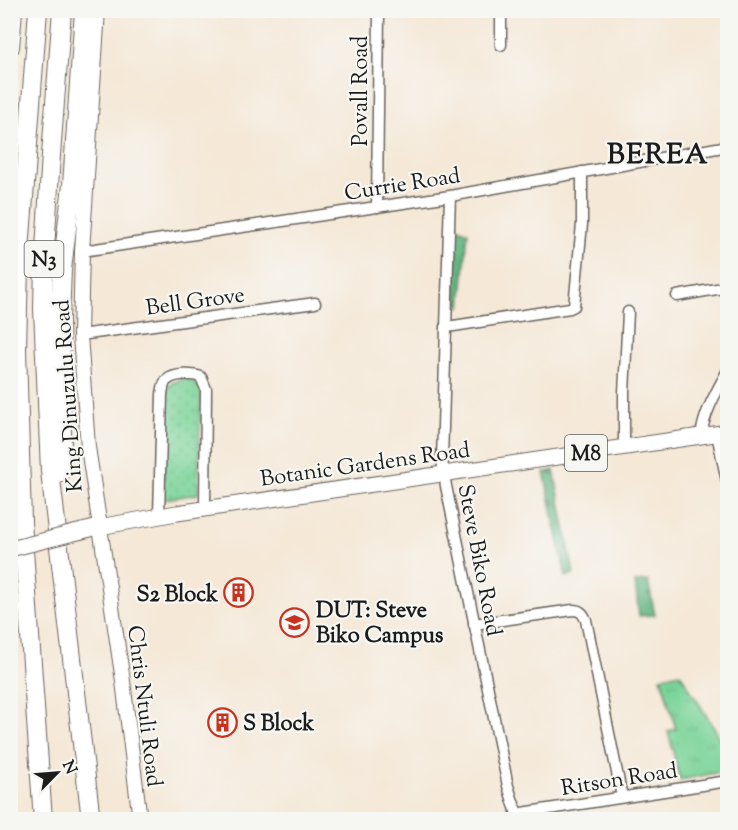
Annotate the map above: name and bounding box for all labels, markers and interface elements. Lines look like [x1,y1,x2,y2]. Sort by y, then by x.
street label: Povall Road [346,36,378,146]
district label: BEREA [607,136,709,176]
street label: Currie Road [342,161,463,211]
road number: N3 [24,241,63,277]
street label: Bell Grove [144,280,247,326]
street label: King Dinuzulu Road [47,298,93,493]
street label: Botanic Gardens Road [258,435,472,497]
road number: M8 [565,435,607,471]
street label: Steve Biko Road [448,482,508,639]
building icon: S2 Block [223,577,255,609]
place label: S2 Block [137,580,218,612]
place label: DUT: Steve Biko Campus [316,596,444,653]
school or university icon: DUT: Steve Biko Campus [279,606,311,638]
street label: Chris Ntuli Road [117,624,169,789]
building icon: S Block [206,706,238,738]
place label: S Block [243,709,314,741]
north arrow [27,743,87,803]
street label: Ritson Road [559,756,680,806]
text: N [55,757,82,779]

